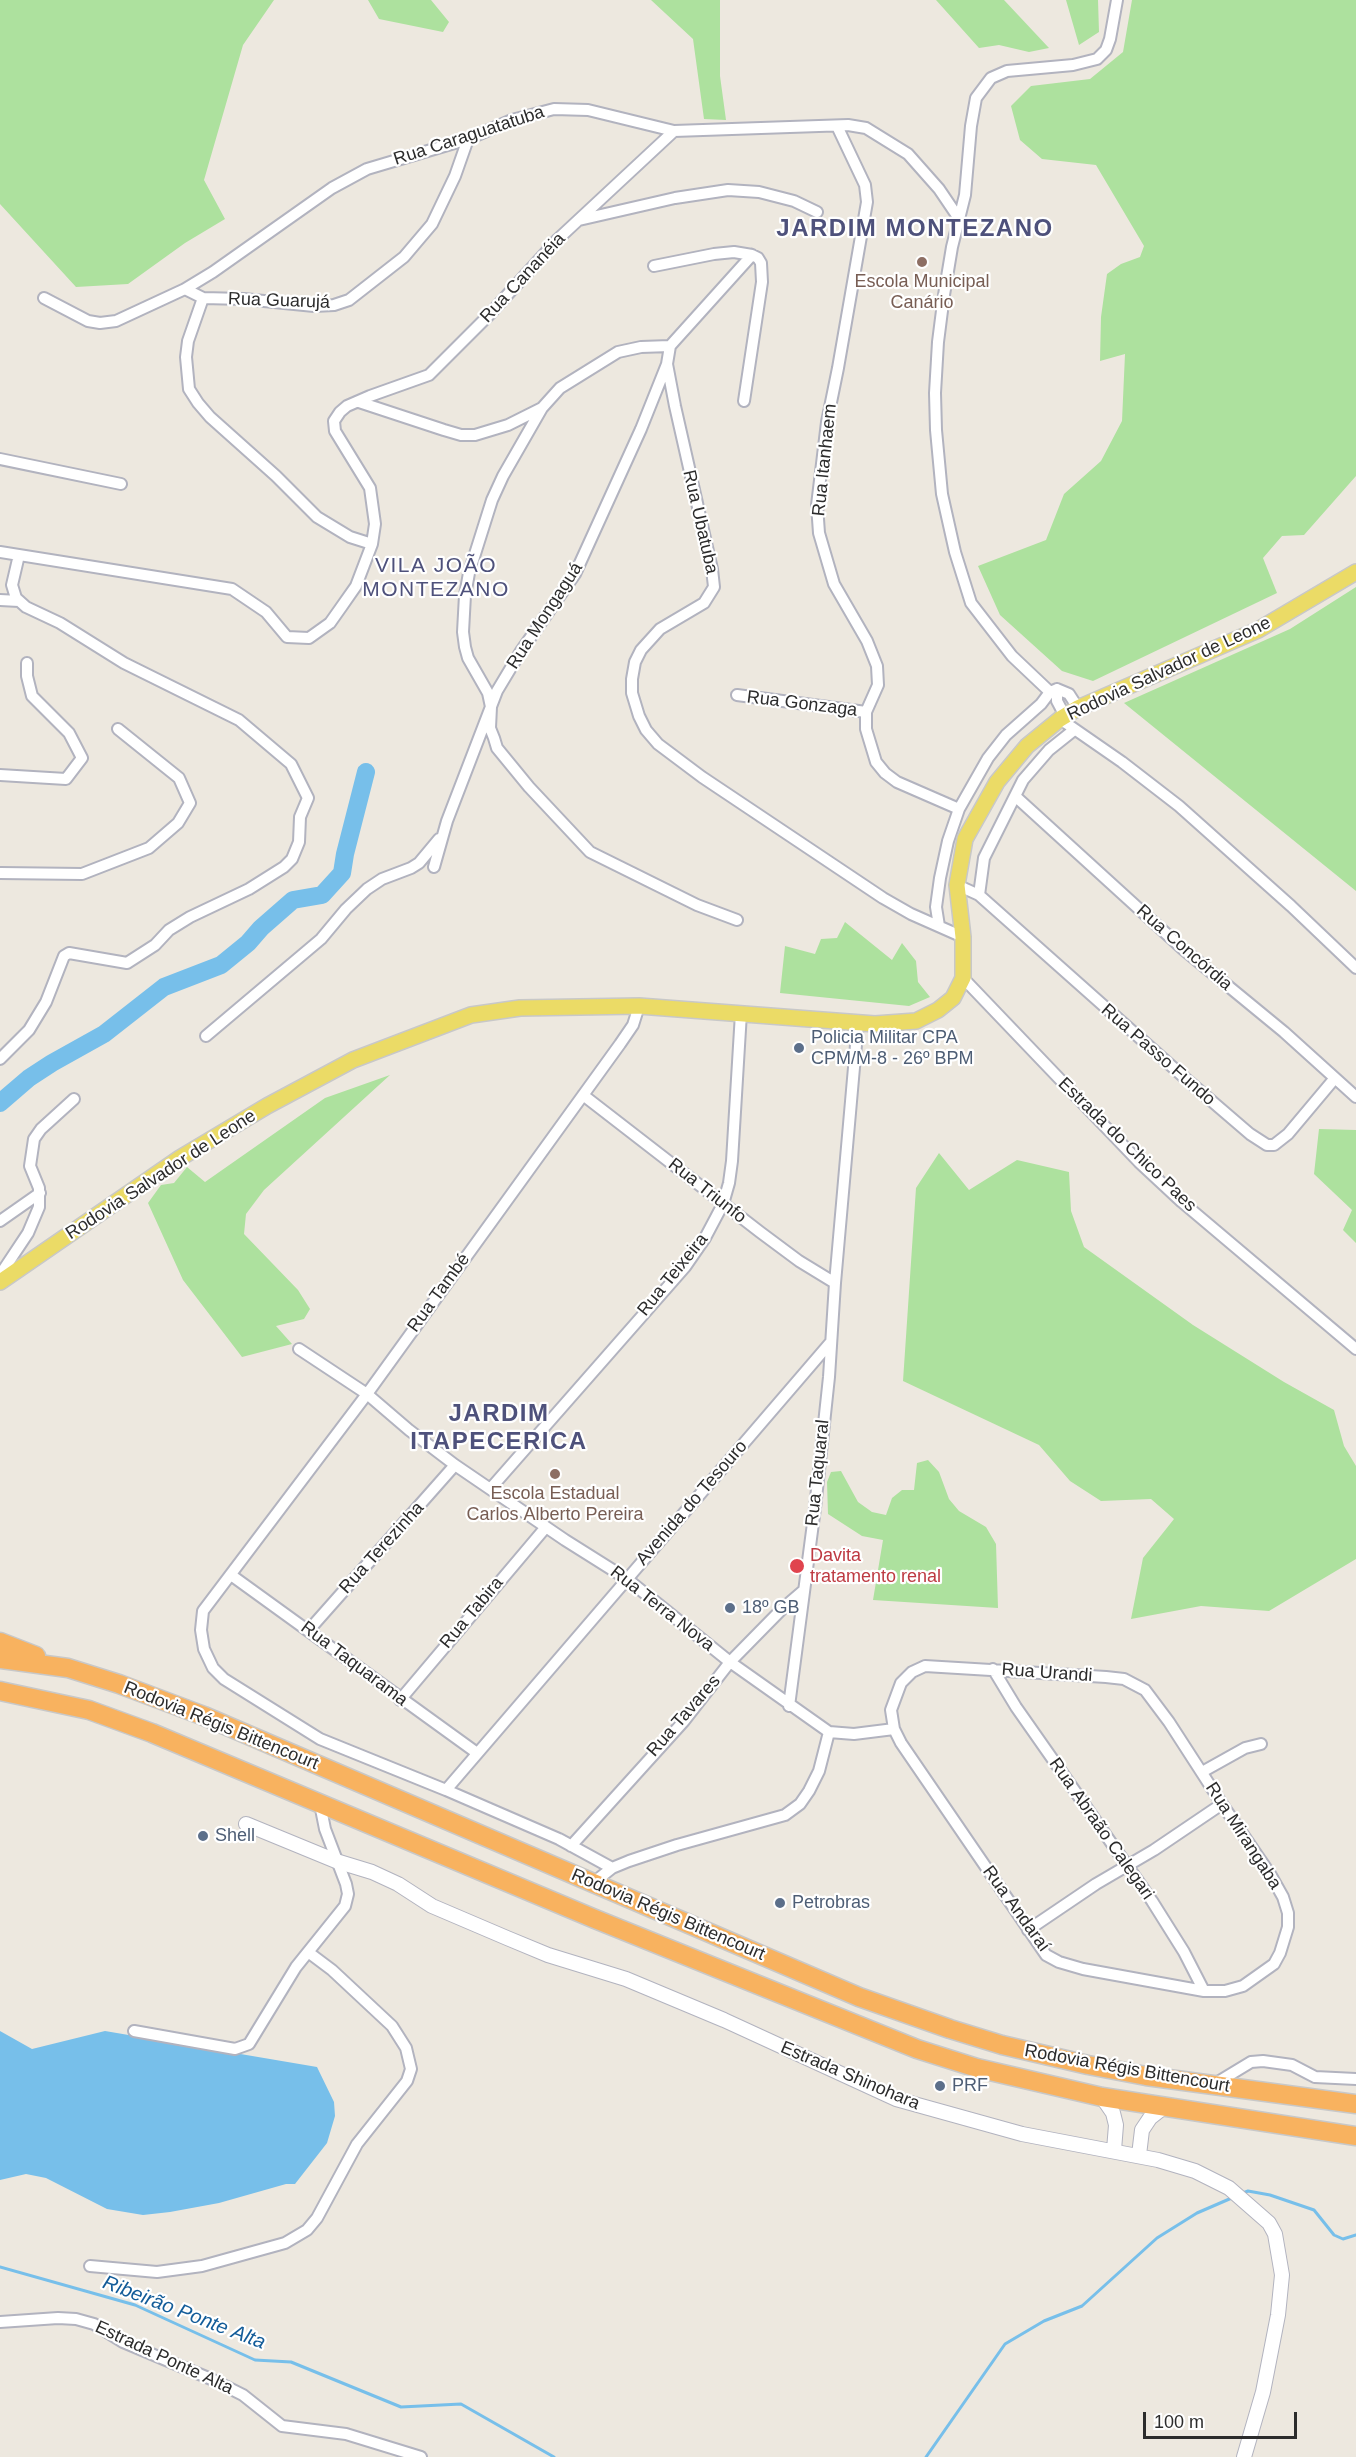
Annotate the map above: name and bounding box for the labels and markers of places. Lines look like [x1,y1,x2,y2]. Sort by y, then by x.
marker: Escola Municipal Canário [915,255,929,269]
place label: Escola Municipal Canário [854,271,990,314]
place label: Policia Militar CPA CPM/M-8 - 26º BPM [811,1027,974,1070]
marker: Policia Militar CPA CPM/M-8 - 26º BPM [792,1041,806,1055]
marker: Escola Estadual Carlos Alberto Pereira [548,1467,562,1481]
place label: Escola Estadual Carlos Alberto Pereira [466,1483,644,1526]
place label: Davita tratamento renal [810,1545,941,1588]
marker: Davita tratamento renal [788,1557,806,1575]
place label: 18º GB [742,1597,800,1619]
marker: 18º GB [723,1601,737,1615]
place label: Shell [215,1825,255,1847]
marker: Shell [196,1829,210,1843]
place label: Petrobras [792,1892,870,1914]
marker: Petrobras [773,1896,787,1910]
place label: PRF [952,2075,988,2097]
marker: PRF [933,2079,947,2093]

